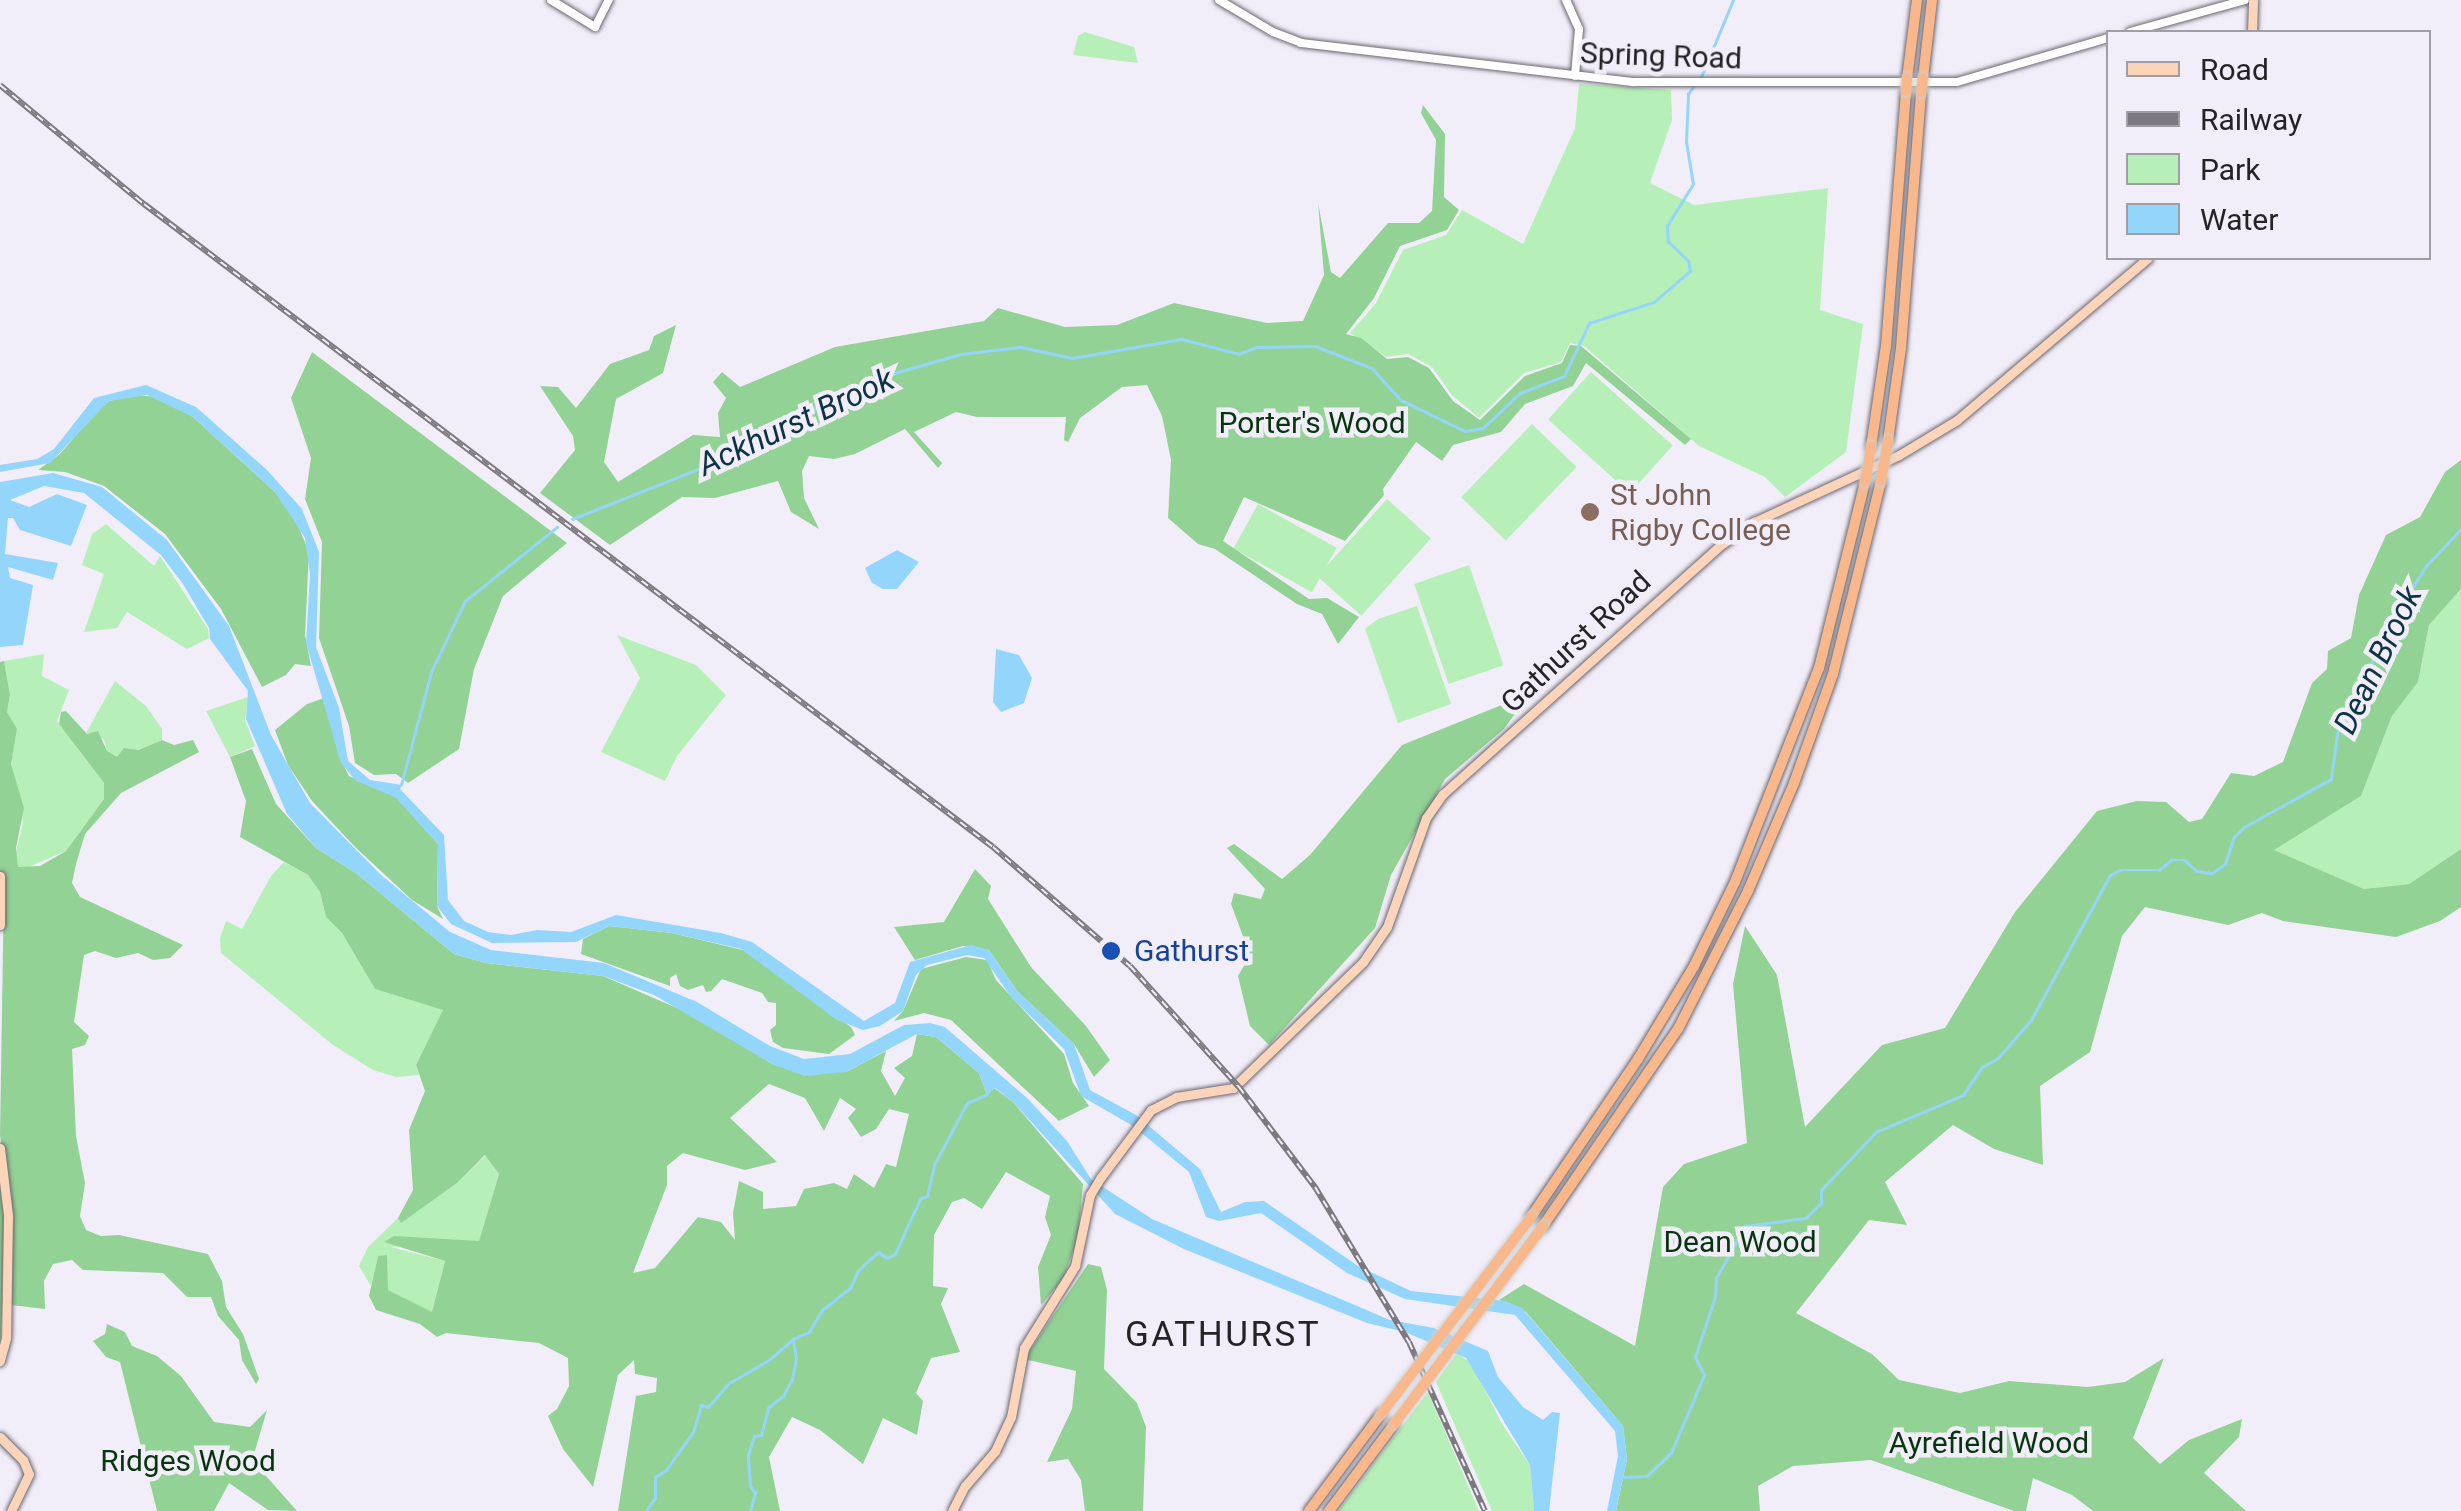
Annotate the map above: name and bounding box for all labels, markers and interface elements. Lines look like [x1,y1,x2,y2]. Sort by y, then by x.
legend [2106,30,2431,260]
street label: Spring Road [1580,35,1742,77]
text: Road [2200,52,2269,87]
text: Railway [2200,102,2302,137]
text: Park [2200,152,2260,187]
text: Water [2200,202,2278,237]
water label: Ackhurst Brook [692,360,900,484]
park label: Porter's Wood [1218,405,1406,441]
place label: St John Rigby College [1610,477,1791,548]
marker: St John Rigby College [1579,501,1601,523]
street label: Gathurst Road [1494,564,1658,720]
water label: Dean Brook [2326,580,2430,740]
place label: Gathurst [1134,933,1249,969]
marker: Gathurst [1098,938,1124,964]
park label: Dean Wood [1663,1224,1817,1260]
district label: GATHURST [1125,1314,1321,1356]
park label: Ayrefield Wood [1889,1425,2089,1461]
park label: Ridges Wood [100,1443,276,1479]

